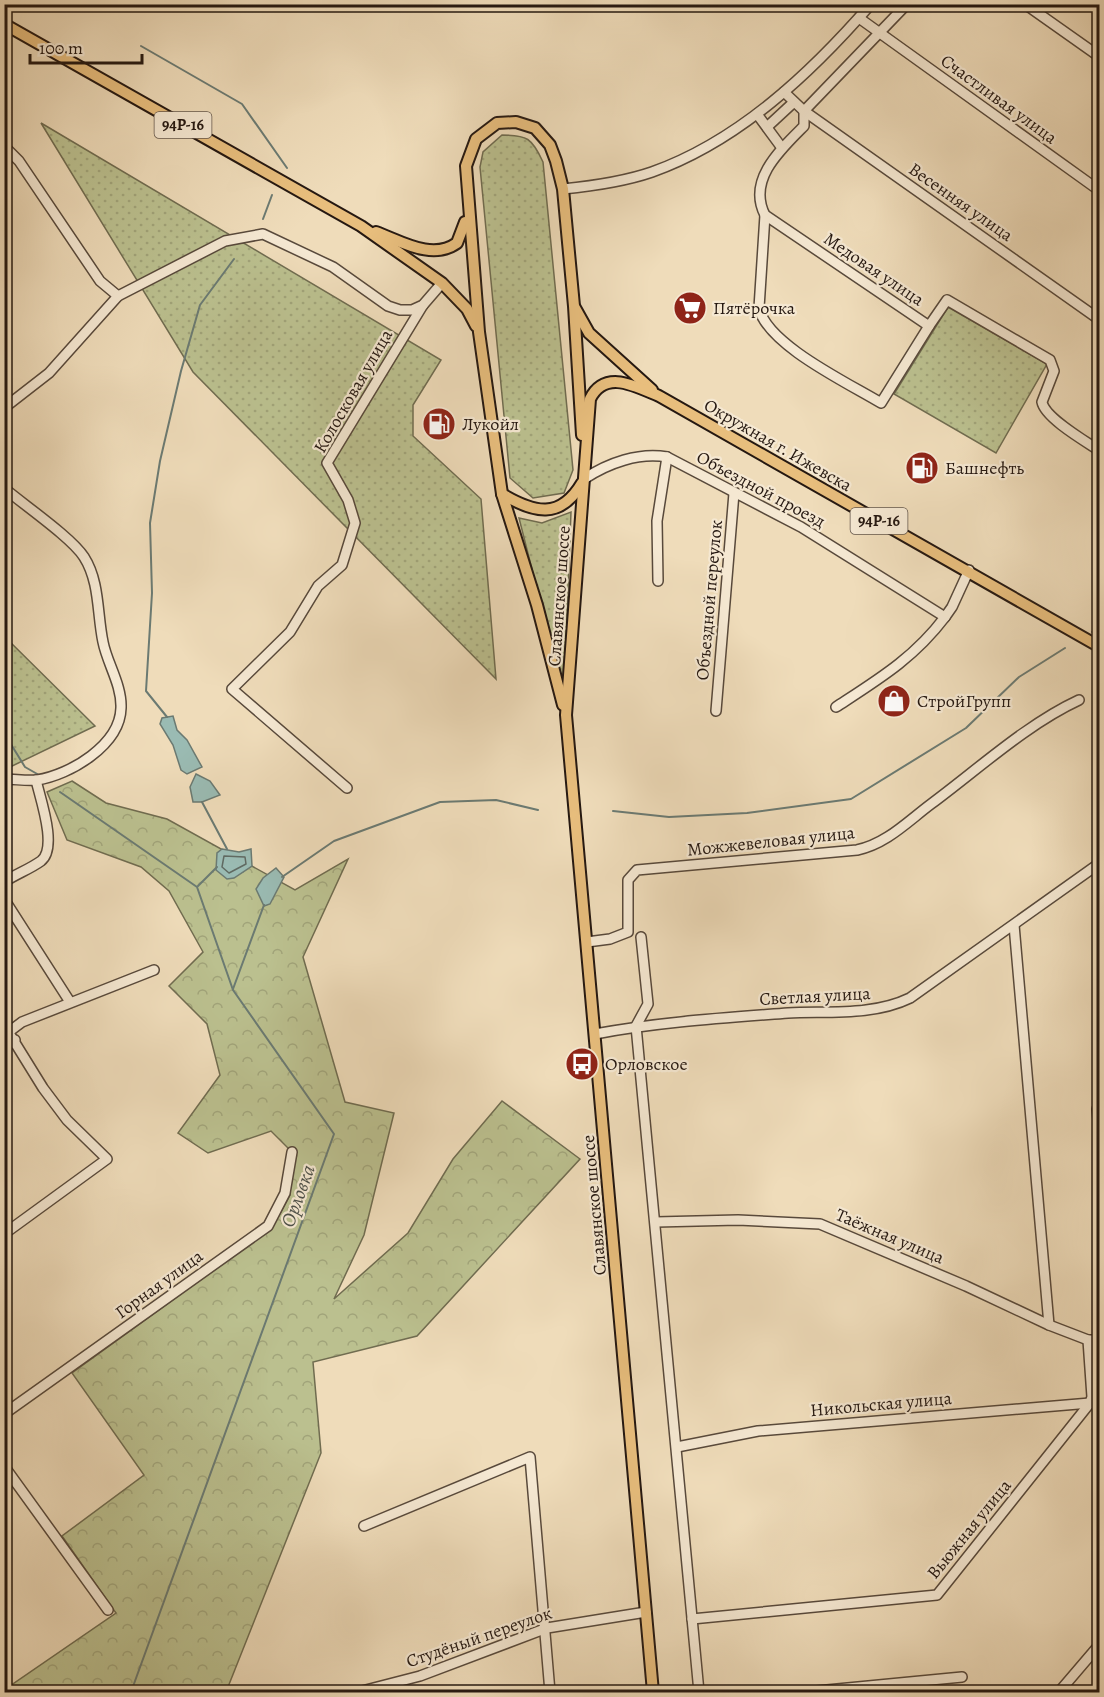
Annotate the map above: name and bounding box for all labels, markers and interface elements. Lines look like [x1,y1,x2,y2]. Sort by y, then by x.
scale bar [30,27,142,65]
text: 100 m [39,36,83,60]
street label: Счастливая улица [936,49,1063,150]
road number: 94Р-16 [154,112,212,138]
street label: Весенняя улица [904,157,1019,247]
street label: Медовая улица [819,227,929,312]
supermarket icon: Пятёрочка [672,290,708,326]
place label: Пятёрочка [713,296,796,320]
street label: Колосковая улица [308,324,399,457]
street label: Окружная г. Ижевска [700,393,857,497]
fuel station icon: Лукойл [421,406,457,442]
place label: Лукойл [462,412,519,436]
street label: Объездной проезд [692,445,830,533]
fuel station icon: Башнефть [904,450,940,486]
place label: Башнефть [945,456,1024,480]
road number: 94Р-16 [850,508,908,534]
street label: Объездной переулок [690,519,728,681]
street label: Славянское шоссе [542,525,576,667]
shop icon: СтройГрупп [876,683,912,719]
place label: СтройГрупп [917,689,1011,713]
street label: Можжевеловая улица [686,820,857,862]
street label: Светлая улица [759,981,872,1011]
bus stop icon: Орловское [564,1046,600,1082]
place label: Орловское [605,1052,688,1076]
street label: Славянское шоссе [576,1134,612,1276]
water label: Орловка [274,1161,322,1231]
street label: Таёжная улица [832,1202,949,1270]
street label: Горная улица [110,1244,208,1324]
street label: Никольская улица [809,1386,954,1422]
street label: Вьюжная улица [921,1474,1017,1584]
street label: Студёный переулок [403,1601,555,1673]

